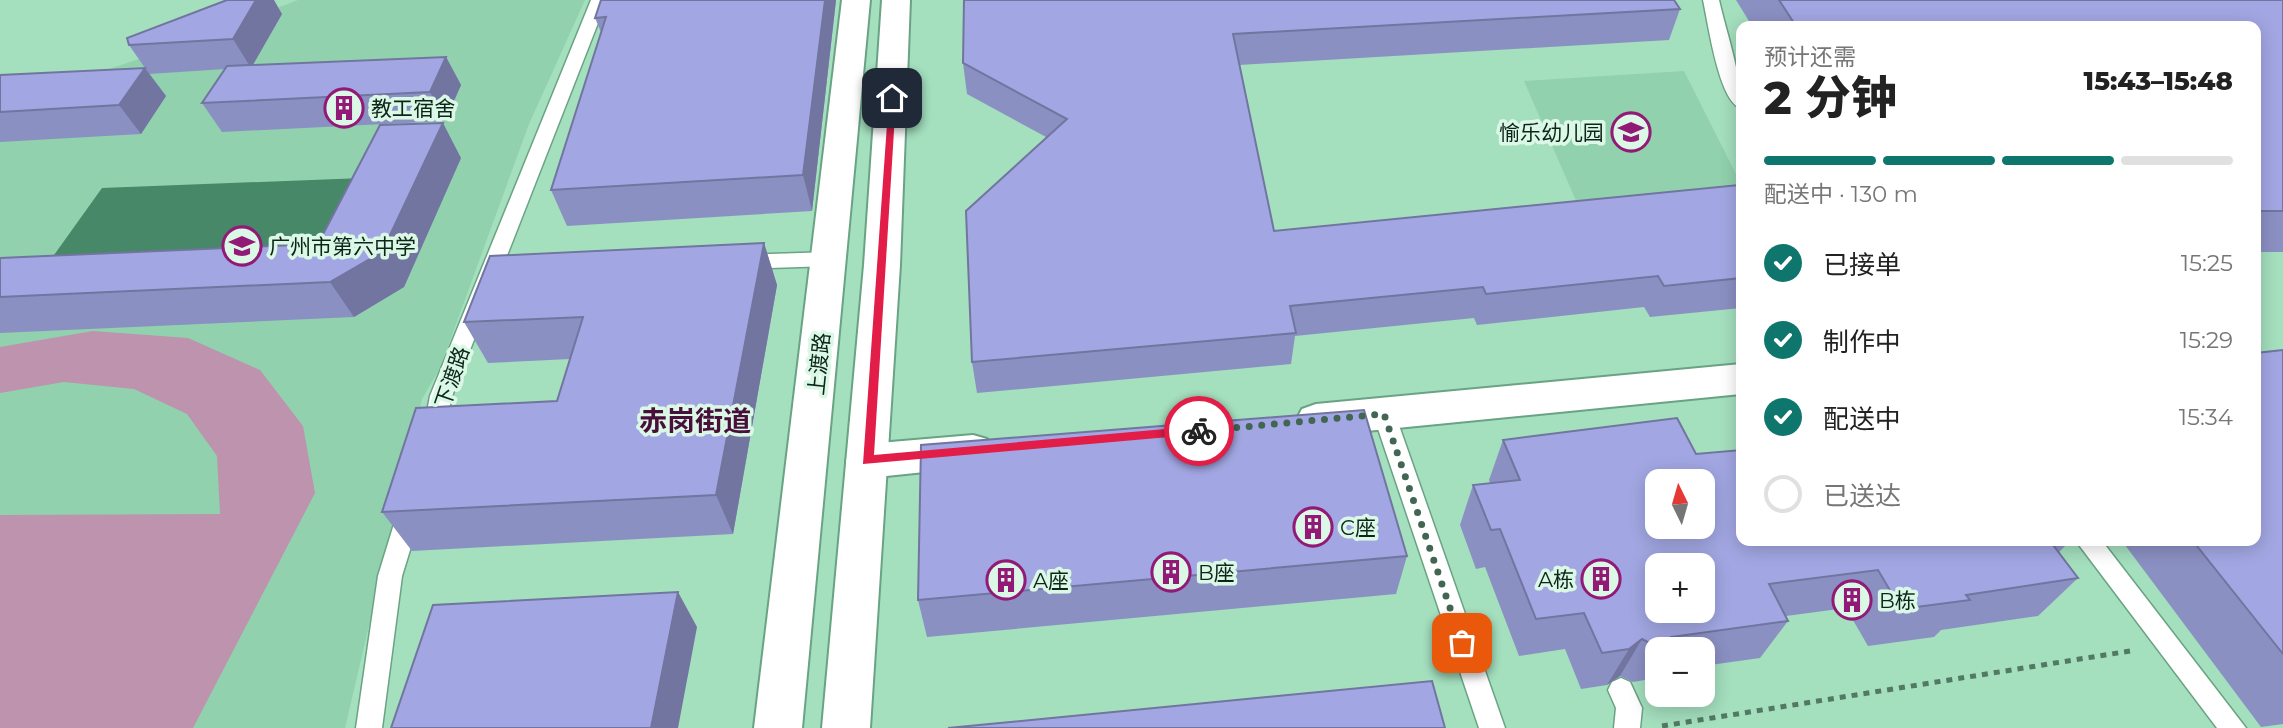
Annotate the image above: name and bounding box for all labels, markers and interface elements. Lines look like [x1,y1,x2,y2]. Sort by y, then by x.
text: 预计还需 [1764,43,1856,71]
text: 15:43–15:48 [2084,65,2233,97]
pin [862,68,922,128]
text: 2 分钟 [1764,69,1897,126]
icon: home [873,79,911,117]
building icon: 教工宿舍 [323,87,365,129]
place label: 教工宿舍 [371,96,455,121]
school or university icon: 愉乐幼儿园 [1610,111,1652,153]
place label: 愉乐幼儿园 [1499,120,1604,145]
text: 配送中 · 130 m [1764,180,1918,208]
school or university icon: 广州市第六中学 [221,225,263,267]
place label: 广州市第六中学 [269,234,416,259]
icon: check [1764,244,1802,282]
text: 已接单 [1823,249,1901,281]
text: 15:25 [2181,249,2233,277]
icon: check [1764,321,1802,359]
text: 制作中 [1823,326,1901,358]
text: 15:29 [2180,326,2233,354]
street label: 上渡路 [803,331,835,397]
street label: 下渡路 [430,343,474,411]
courier [1164,396,1234,466]
icon: check [1764,398,1802,436]
text: 配送中 [1823,403,1901,435]
text: 15:34 [2179,403,2233,431]
district label: 赤岗街道 [639,404,751,438]
icon: bike [1180,412,1218,450]
north arrow [1645,469,1715,539]
map controls [1645,469,1715,707]
text: 已送达 [1823,480,1901,512]
building icon: C座 [1292,506,1334,548]
place label: C座 [1340,515,1376,540]
building icon: B座 [1150,551,1192,593]
button: + [1645,553,1715,623]
building icon: A栋 [1580,558,1622,600]
building icon: A座 [985,559,1027,601]
place label: B座 [1198,560,1235,585]
place label: A栋 [1538,567,1574,592]
place label: A座 [1033,568,1069,593]
building icon: B栋 [1831,579,1873,621]
place label: B栋 [1879,588,1916,613]
pin [1432,613,1492,673]
icon: bag [1443,624,1481,662]
button: − [1645,637,1715,707]

